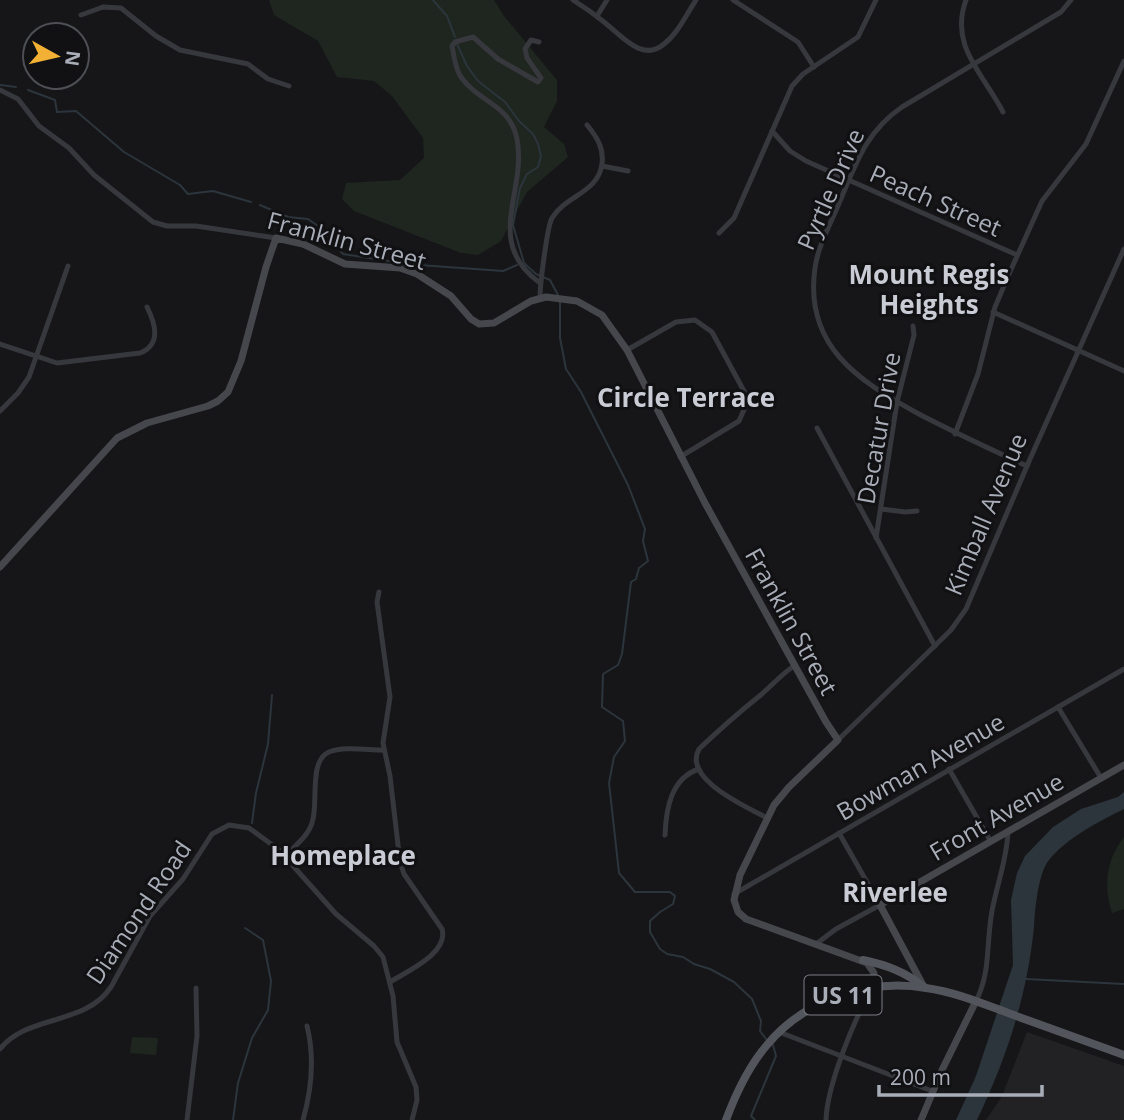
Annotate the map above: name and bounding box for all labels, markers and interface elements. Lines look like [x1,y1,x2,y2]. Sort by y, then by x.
north arrow [21,21,91,91]
text: N [59,49,87,68]
street label: Pyrtle Drive [789,123,871,255]
street label: Peach Street [865,156,1007,244]
street label: Franklin Street [264,203,430,277]
district label: Mount Regis Heights [849,256,1009,322]
street label: Decatur Drive [848,349,908,507]
district label: Circle Terrace [597,379,775,415]
street label: Kimball Avenue [936,428,1034,600]
street label: Franklin Street [738,542,846,700]
street label: Bowman Avenue [830,705,1010,827]
street label: Front Avenue [923,764,1069,868]
street label: Diamond Road [78,834,198,990]
district label: Homeplace [270,837,416,873]
district label: Riverlee [842,874,948,910]
road number: US 11 [804,976,882,1014]
scale bar [879,1054,1042,1098]
text: 200 m [890,1063,951,1091]

